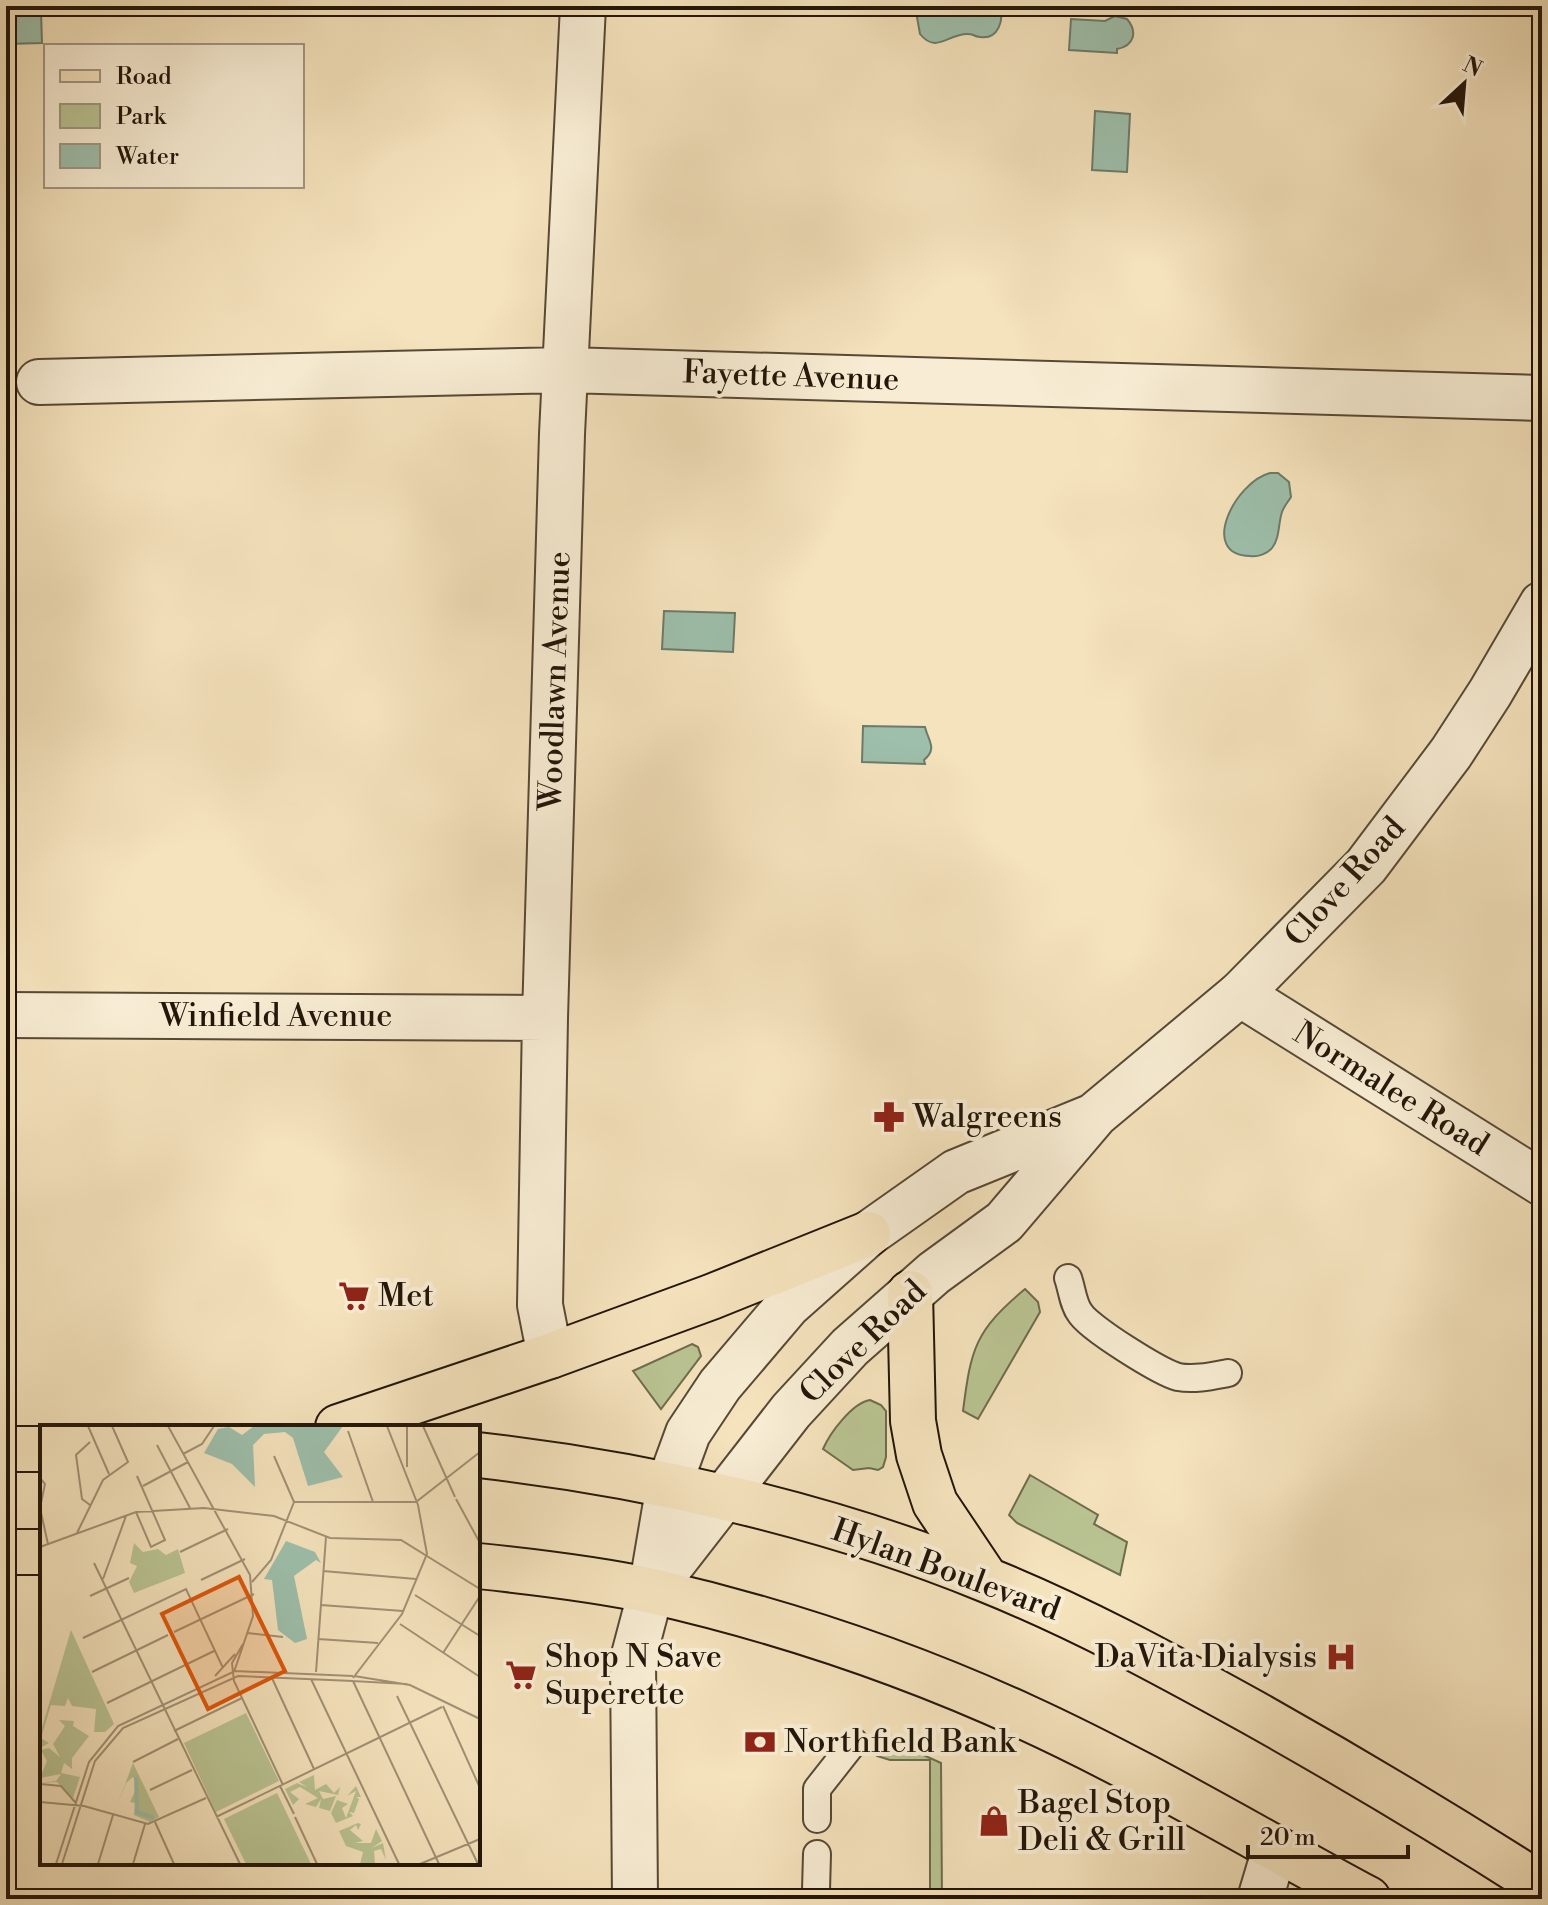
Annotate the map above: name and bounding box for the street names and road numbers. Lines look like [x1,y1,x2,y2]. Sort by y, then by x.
street label: Fayette Avenue [682,352,900,400]
street label: Woodlawn Avenue [530,551,580,812]
street label: Clove Road [1276,809,1414,955]
street label: Winfield Avenue [159,996,393,1036]
street label: Normalee Road [1286,1013,1496,1165]
street label: Clove Road [791,1272,935,1412]
street label: Hylan Boulevard [826,1510,1066,1630]

